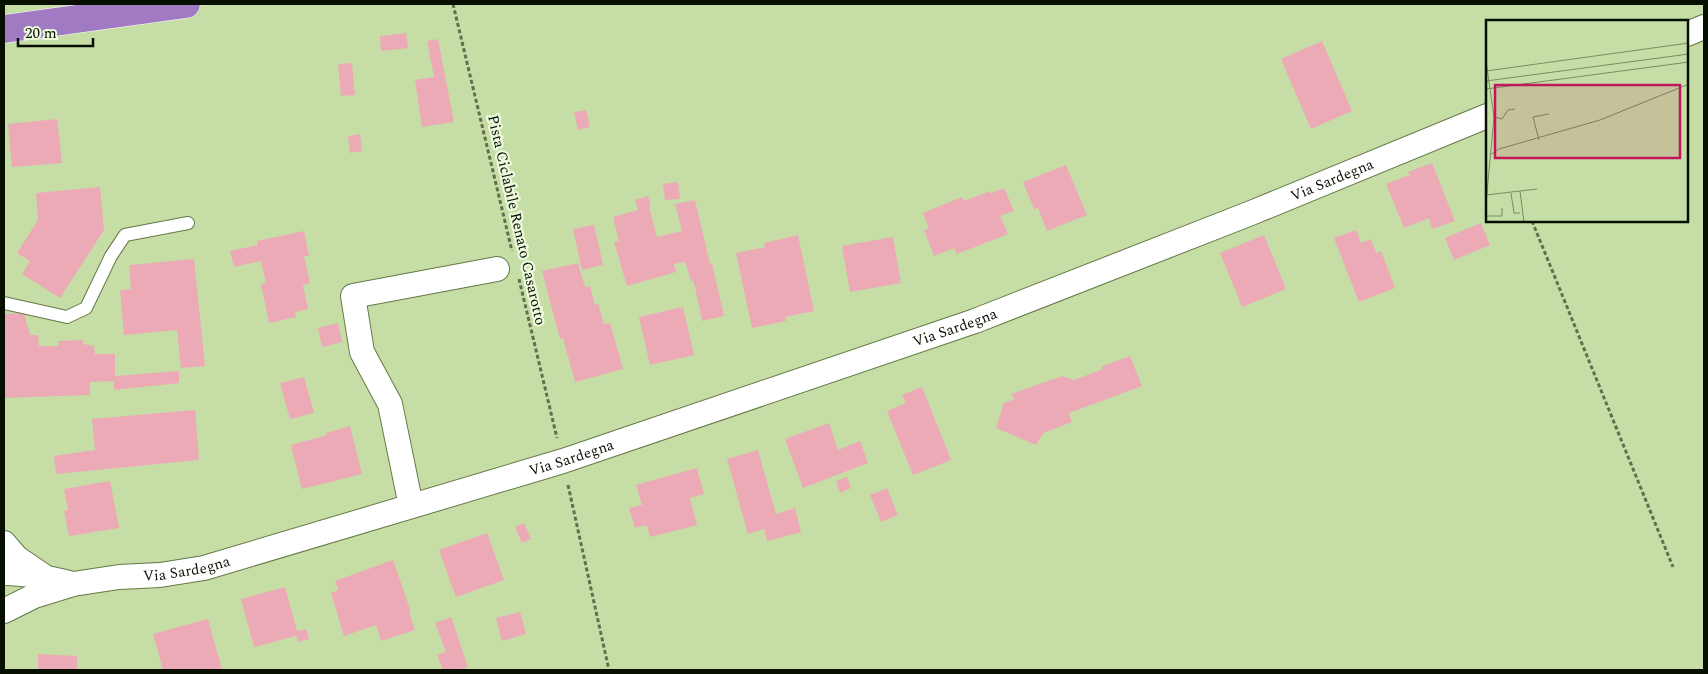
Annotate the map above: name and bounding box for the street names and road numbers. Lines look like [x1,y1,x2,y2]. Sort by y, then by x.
street label: Pista Ciclabile Renato Casarotto [481,113,552,327]
street label: Via Sardegna [1287,153,1378,208]
street label: Via Sardegna [910,302,1001,353]
street label: Via Sardegna [526,433,618,483]
street label: Via Sardegna [142,550,234,588]

